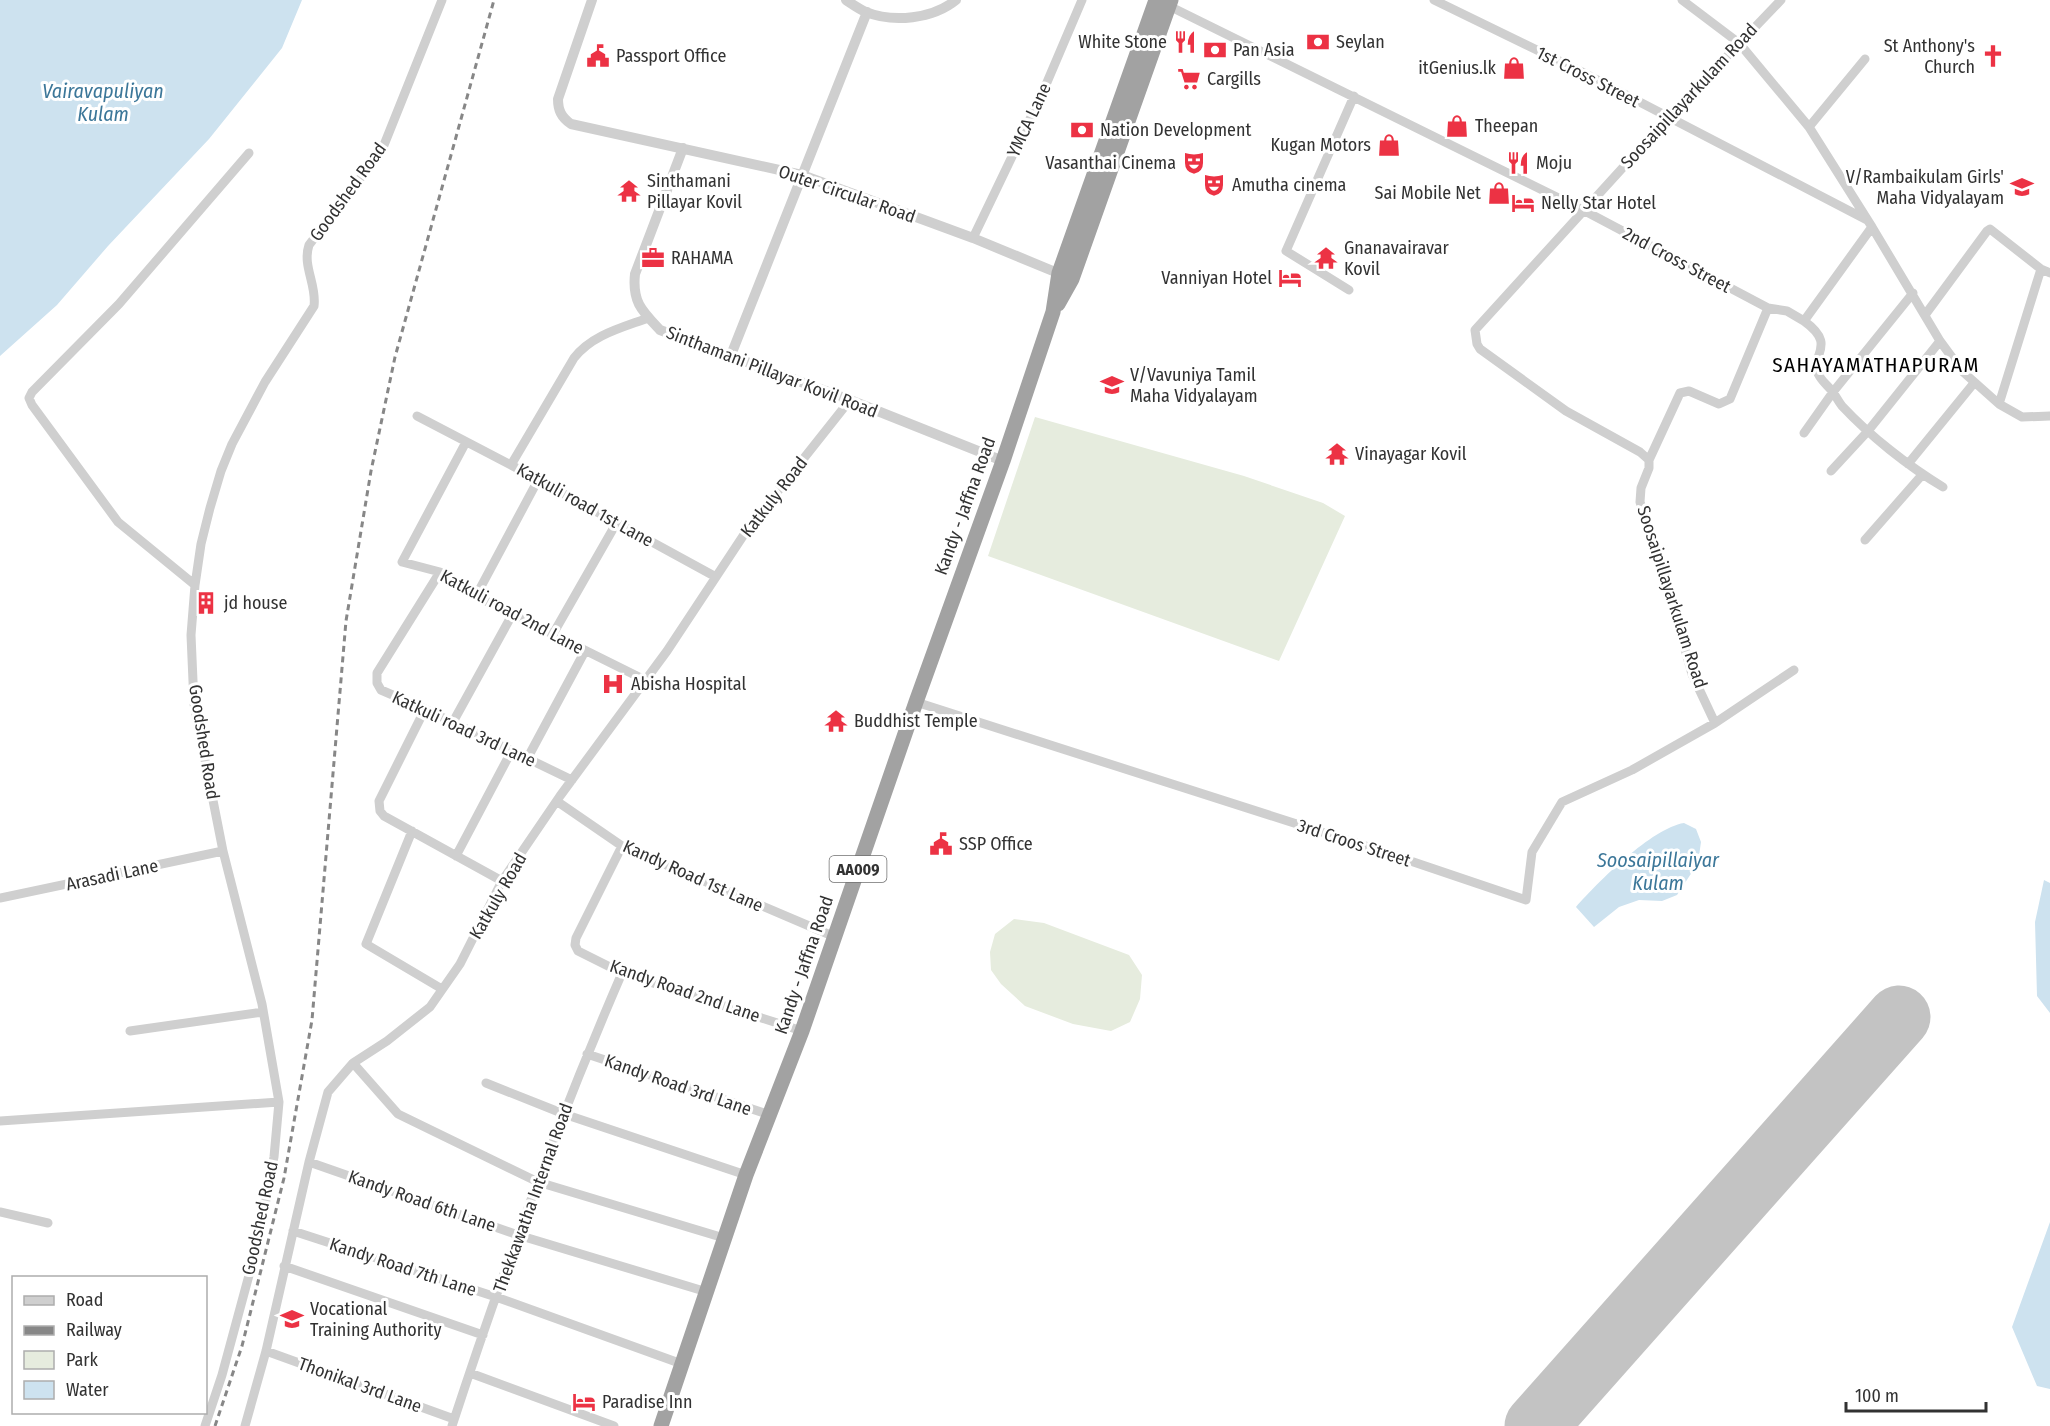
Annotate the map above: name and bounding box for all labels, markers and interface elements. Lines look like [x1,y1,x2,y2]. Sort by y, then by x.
street label: Soosaipillayarkulam Road [1616,19,1762,173]
restaurant icon: White Stone [1172,29,1198,55]
bank icon: Seylan [1305,29,1331,55]
place label: White Stone [1078,31,1167,53]
place label: Seylan [1336,31,1385,53]
place label: St Anthony's Church [1884,35,1975,78]
bank icon: Pan Asia [1202,37,1228,63]
place label: Pan Asia [1233,39,1295,61]
street label: 1st Cross Street [1533,42,1643,112]
public building icon: Passport Office [585,43,611,69]
church icon: St Anthony's Church [1980,43,2006,69]
place label: Passport Office [616,45,726,67]
shop icon: itGenius.lk [1501,55,1527,81]
place label: itGenius.lk [1418,57,1497,79]
supermarket icon: Cargills [1176,66,1202,92]
place label: Cargills [1207,68,1261,90]
water label: Vairavapuliyan Kulam [42,79,164,126]
street label: YMCA Lane [1002,79,1056,161]
shop icon: Theepan [1444,113,1470,139]
place label: Theepan [1475,115,1538,137]
bank icon: Nation Development [1069,117,1095,143]
place label: Nation Development [1100,119,1251,141]
shop icon: Kugan Motors [1376,132,1402,158]
place label: Kugan Motors [1271,134,1371,156]
street label: Goodshed Road [305,139,391,245]
theatre icon: Vasanthai Cinema [1181,150,1207,176]
restaurant icon: Moju [1505,150,1531,176]
place label: Vasanthai Cinema [1045,152,1176,174]
place label: Moju [1536,152,1572,174]
street label: Outer Circular Road [776,160,918,228]
place label: V/Rambaikulam Girls' Maha Vidyalayam [1846,166,2004,209]
place label: Sinthamani Pillayar Kovil [647,170,742,213]
theatre icon: Amutha cinema [1201,172,1227,198]
place label: Amutha cinema [1232,174,1347,196]
school or university icon: V/Rambaikulam Girls' Maha Vidyalayam [2009,174,2035,200]
temple icon: Sinthamani Pillayar Kovil [616,178,642,204]
shop icon: Sai Mobile Net [1486,180,1512,206]
place label: Sai Mobile Net [1375,182,1481,204]
hotel icon: Nelly Star Hotel [1510,190,1536,216]
place label: Nelly Star Hotel [1541,192,1656,214]
street label: 2nd Cross Street [1619,222,1735,298]
place label: Gnanavairavar Kovil [1344,237,1450,280]
office icon: RAHAMA [640,245,666,271]
temple icon: Gnanavairavar Kovil [1313,245,1339,271]
place label: RAHAMA [671,247,733,269]
hotel icon: Vanniyan Hotel [1277,265,1303,291]
place label: Vanniyan Hotel [1161,267,1272,289]
street label: Sinthamani Pillayar Kovil Road [663,321,881,423]
district label: SAHAYAMATHAPURAM [1772,352,1980,378]
place label: V/Vavuniya Tamil Maha Vidyalayam [1130,364,1258,407]
school or university icon: V/Vavuniya Tamil Maha Vidyalayam [1099,372,1125,398]
street label: Kandy - Jaffna Road [930,434,1000,578]
temple icon: Vinayagar Kovil [1324,441,1350,467]
place label: Vinayagar Kovil [1355,443,1467,465]
street label: Katkuly Road [736,452,812,542]
street label: Katkuli road 1st Lane [513,458,657,552]
street label: Soosaipillayarkulam Road [1632,503,1712,691]
street label: Katkuli road 2nd Lane [436,565,588,659]
building icon: jd house [193,590,219,616]
place label: jd house [223,592,287,614]
hospital icon: Abisha Hospital [600,671,626,697]
place label: Abisha Hospital [631,673,746,695]
street label: Goodshed Road [184,683,224,801]
street label: Katkuli road 3rd Lane [389,686,539,772]
temple icon: Buddhist Temple [823,708,849,734]
place label: Buddhist Temple [854,710,978,732]
street label: 3rd Croos Street [1295,814,1413,872]
public building icon: SSP Office [928,831,954,857]
place label: SSP Office [959,833,1033,855]
street label: Kandy Road 1st Lane [620,835,767,917]
water label: Soosaipillaiyar Kulam [1596,848,1720,895]
street label: Katkuly Road [464,849,532,943]
street label: Arasadi Lane [64,854,160,896]
road number: AA009 [830,856,886,882]
street label: Kandy - Jaffna Road [770,893,838,1037]
street label: Kandy Road 2nd Lane [607,955,763,1027]
street label: Kandy Road 3rd Lane [602,1050,754,1120]
street label: Thekkawatha Internal Road [488,1100,578,1296]
street label: Goodshed Road [237,1159,283,1277]
street label: Kandy Road 6th Lane [345,1165,499,1237]
street label: Kandy Road 7th Lane [327,1233,479,1301]
legend [12,1276,207,1414]
text: Road [66,1289,103,1311]
place label: Vocational Training Authority [310,1298,441,1341]
school or university icon: Vocational Training Authority [279,1306,305,1332]
text: Railway [66,1319,122,1341]
text: Park [66,1349,99,1371]
street label: Thonikal 3rd Lane [295,1352,425,1418]
scale bar [1846,1375,1986,1413]
text: Water [66,1379,109,1401]
text: 100 m [1855,1385,1899,1407]
hotel icon: Paradise Inn [571,1389,597,1415]
place label: Paradise Inn [602,1391,693,1413]

